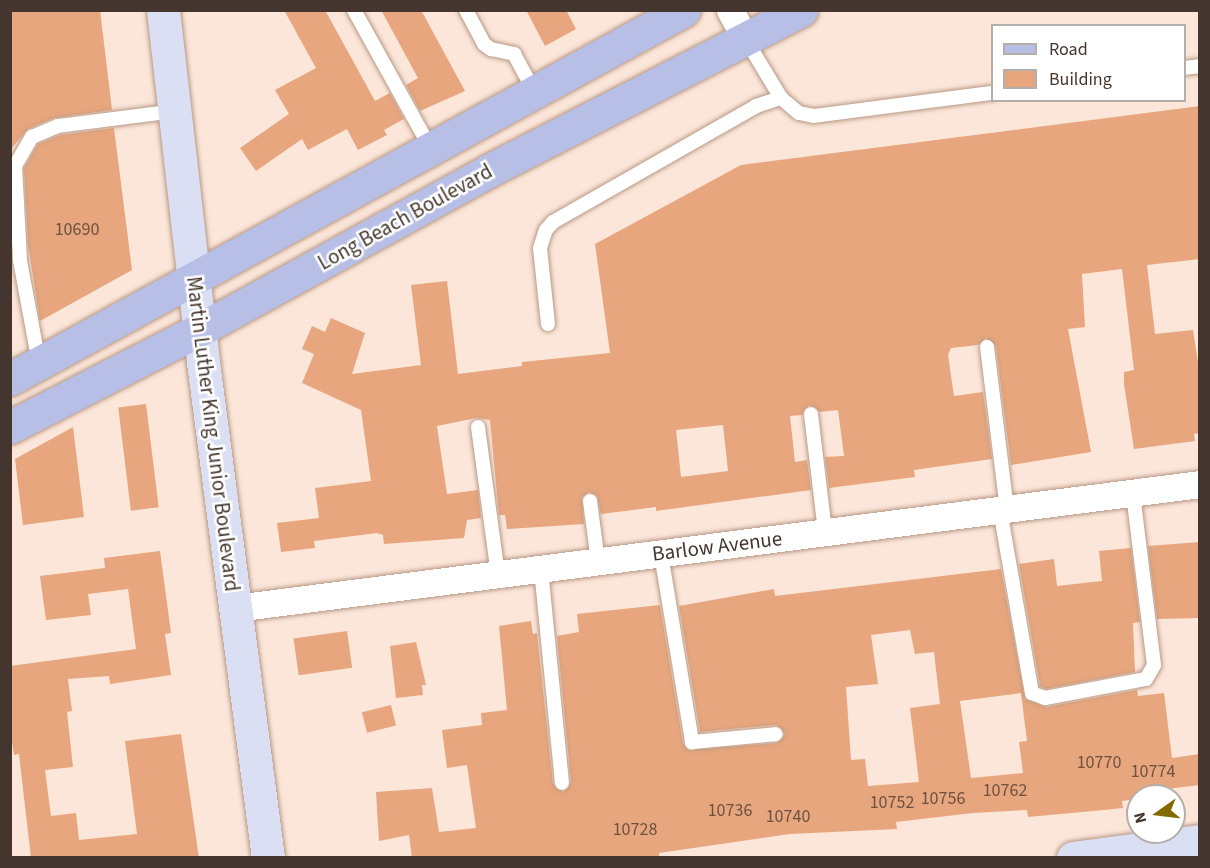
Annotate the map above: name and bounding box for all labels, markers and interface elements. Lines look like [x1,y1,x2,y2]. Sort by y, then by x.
legend [991,24,1186,102]
text: Road [1049,37,1088,62]
text: Building [1049,67,1112,92]
street label: Long Beach Boulevard [313,159,497,275]
house number: 10690 [55,219,99,241]
street label: Martin Luther King Junior Boulevard [181,275,245,593]
street label: Barlow Avenue [651,526,783,566]
house number: 10770 [1077,752,1121,774]
house number: 10774 [1131,761,1175,783]
house number: 10762 [983,780,1027,802]
north arrow [1126,784,1186,844]
house number: 10756 [921,788,965,810]
house number: 10752 [870,792,914,814]
house number: 10736 [708,800,752,822]
house number: 10740 [766,806,810,828]
text: N [1129,810,1152,826]
house number: 10728 [613,819,657,841]

